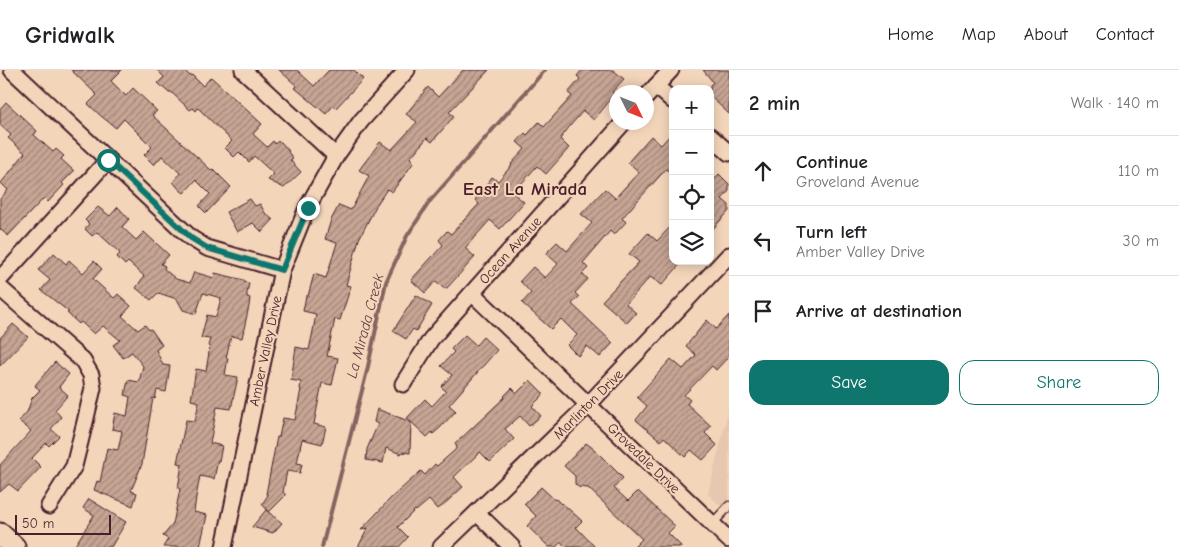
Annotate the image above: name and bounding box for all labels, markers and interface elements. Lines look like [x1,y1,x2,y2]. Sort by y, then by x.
text: Gridwalk [25,21,114,49]
text: Home [887,24,934,45]
text: Map [962,24,996,45]
text: About [1024,24,1068,45]
text: Contact [1096,24,1154,45]
north arrow [609,85,654,130]
map controls [669,85,714,265]
button: + [669,85,714,130]
text: 2 min [749,91,800,115]
text: Walk · 140 m [1071,94,1159,112]
button: − [669,130,714,175]
route start [97,149,120,172]
text: Continue [796,151,868,173]
icon: ahead [749,157,777,185]
text: 110 m [1118,162,1159,180]
text: Groveland Avenue [796,173,919,191]
button: locate [669,175,714,220]
district label: East La Mirada [463,178,587,200]
route end [297,197,320,220]
street label: Ocean Avenue [476,213,545,288]
button: layers [669,220,714,265]
text: Turn left [796,221,867,243]
icon: left [749,227,777,255]
text: 30 m [1123,232,1159,250]
text: Amber Valley Drive [796,243,925,261]
water label: La Mirada Creek [342,271,388,380]
street label: Amber Valley Drive [245,294,286,408]
icon: arrive [749,297,777,325]
text: Arrive at destination [796,300,962,322]
button: Save [749,360,949,405]
button: Share [959,360,1159,405]
street label: Marlinton Drive [550,366,627,443]
street label: Grovedale Drive [604,419,684,497]
scale bar [15,512,111,535]
text: 50 m [22,515,54,532]

